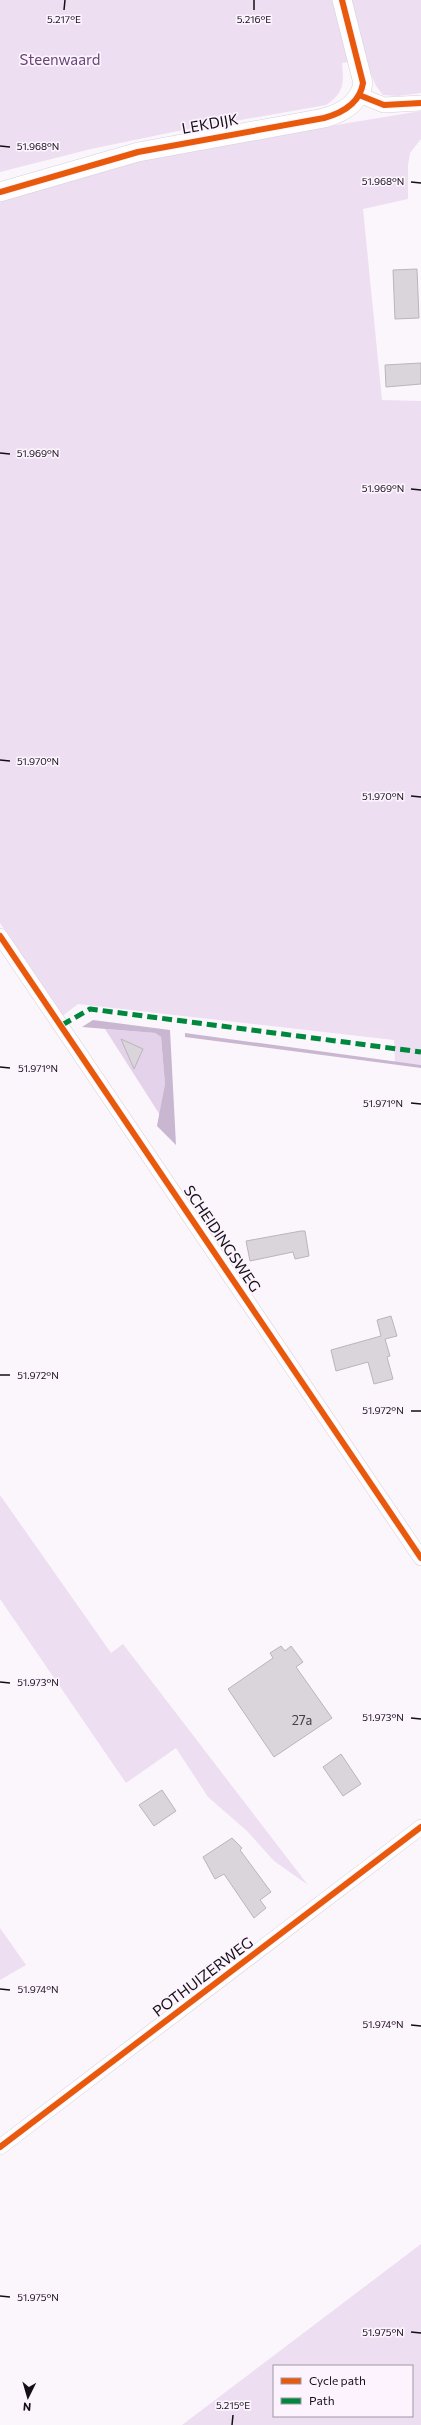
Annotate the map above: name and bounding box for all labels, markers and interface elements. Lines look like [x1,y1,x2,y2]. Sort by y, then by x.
text: 5.217°E [47,13,81,25]
text: 5.216°E [237,13,271,25]
park label: Steenwaard [20,50,100,68]
street label: LEKDIJK [180,109,240,137]
text: 51.968°N [17,140,59,152]
text: 51.968°N [362,175,404,187]
text: 51.969°N [17,447,59,459]
text: 51.969°N [362,482,404,494]
text: 51.970°N [17,755,59,767]
text: 51.970°N [362,790,404,802]
text: 51.971°N [18,1062,58,1074]
text: 51.971°N [363,1097,403,1109]
street label: SCHEIDINGSWEG [181,1182,265,1295]
text: 51.972°N [17,1369,59,1381]
text: 51.972°N [362,1404,404,1416]
text: 51.973°N [17,1676,59,1688]
text: 51.973°N [362,1711,404,1723]
house number: 27a [292,1712,312,1728]
street label: POTHUIZERWEG [149,1933,256,2020]
text: 51.974°N [17,1983,59,1995]
text: 51.974°N [362,2018,404,2030]
text: 51.975°N [17,2291,59,2303]
text: 51.975°N [362,2326,404,2338]
legend [273,2365,413,2417]
text: Cycle path [309,2373,366,2387]
north arrow [8,2377,48,2417]
text: Path [309,2393,335,2407]
text: 5.215°E [216,2399,250,2411]
text: N [22,2401,32,2414]

